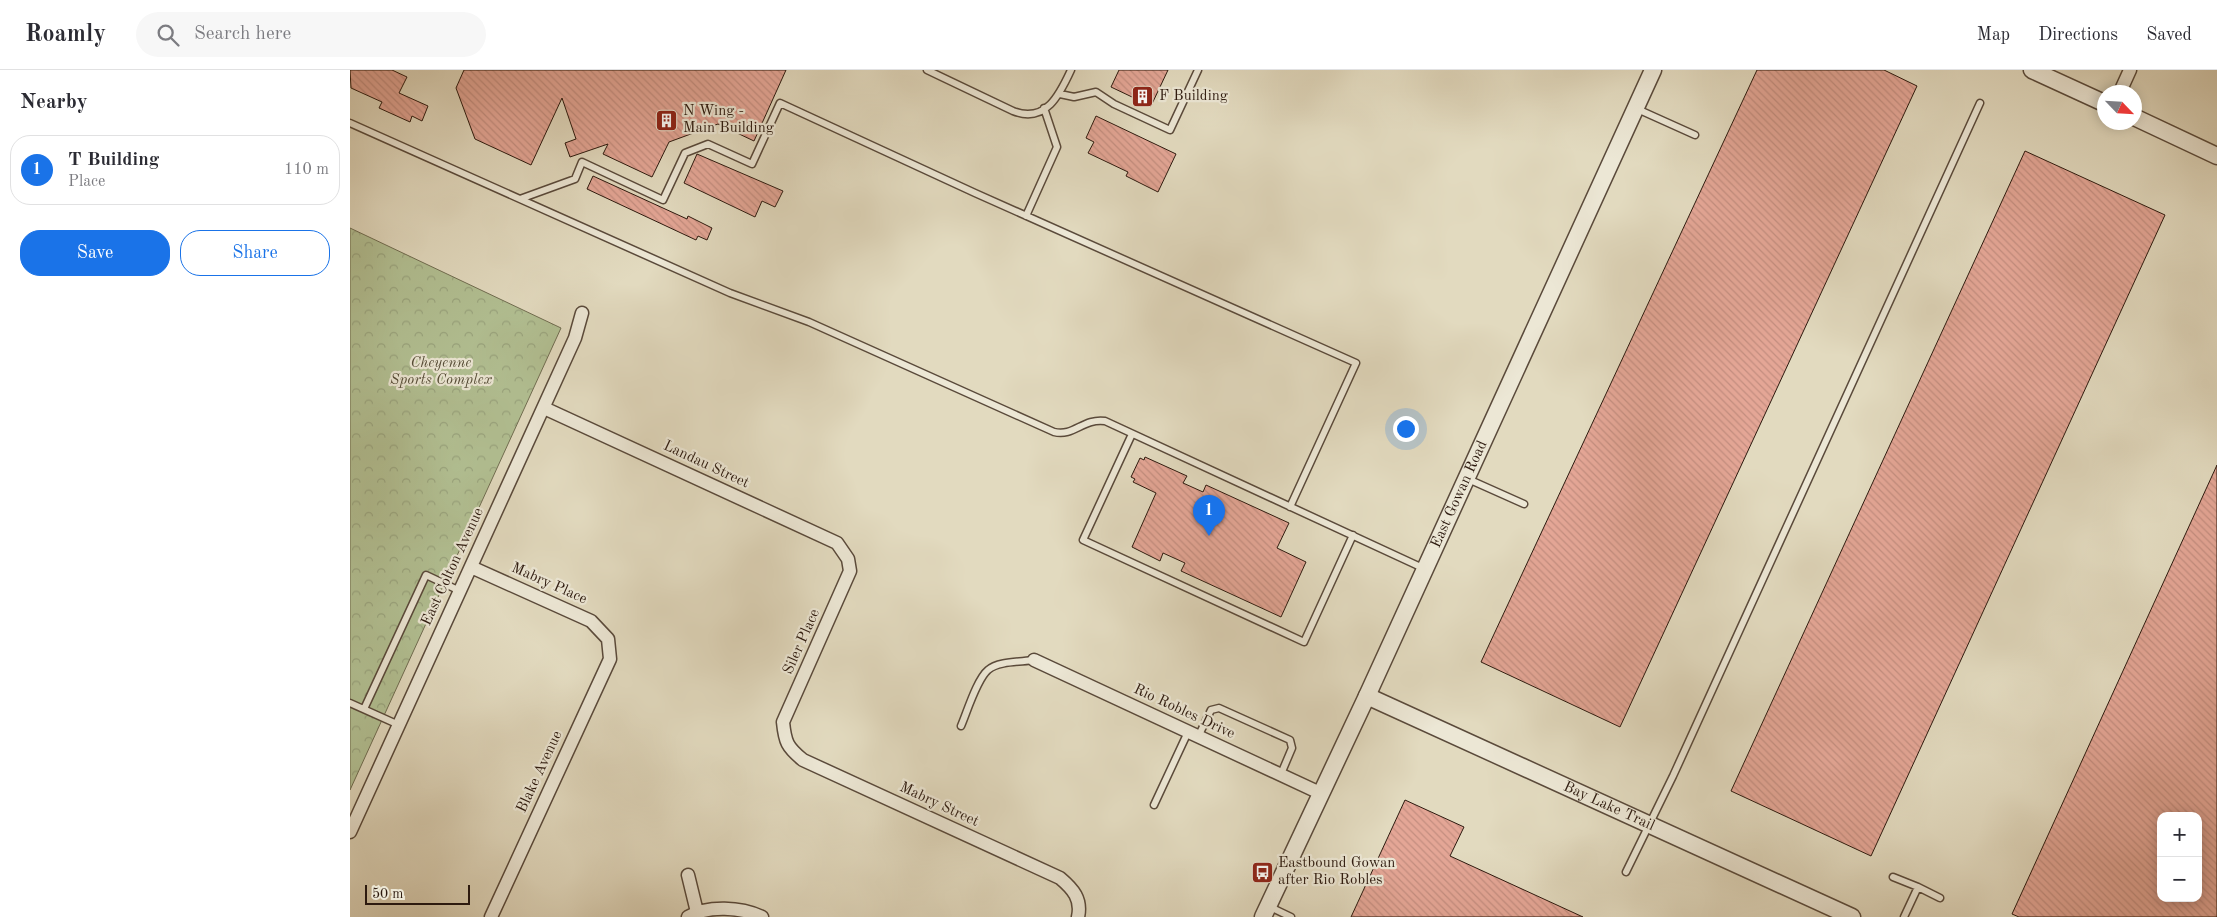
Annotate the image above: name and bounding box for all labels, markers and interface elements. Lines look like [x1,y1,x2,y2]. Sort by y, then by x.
search box [136,12,486,57]
icon: search [154,21,182,49]
text: Roamly [25,23,106,47]
text: Search here [194,25,291,44]
text: Map [1977,26,2010,44]
text: Directions [2038,26,2118,44]
text: Saved [2146,26,2192,44]
building icon: F Building [1131,84,1155,108]
north arrow [2097,85,2142,130]
place label: F Building [1159,89,1228,104]
text: Nearby [20,92,88,113]
place label: N Wing - Main Building [683,104,774,136]
building icon: N Wing - Main Building [655,108,679,132]
text: T Building [68,151,159,170]
text: 1 [32,162,42,178]
text: 110 m [284,162,329,178]
text: Place [68,174,105,190]
button: Save [20,230,170,276]
button: Share [180,230,330,276]
park label: Cheyenne Sports Complex [390,356,493,388]
your location [1393,416,1419,442]
street label: East Gowan Road [1428,438,1490,550]
street label: Landau Street [661,439,751,491]
pin: 1 [1193,495,1225,536]
street label: East Colton Avenue [419,506,487,628]
street label: Mabry Place [509,561,589,607]
street label: Siler Place [781,607,823,677]
street label: Rio Robles Drive [1131,682,1237,742]
street label: Blake Avenue [515,729,566,815]
street label: Bay Lake Trail [1561,779,1657,834]
street label: Mabry Street [897,780,981,830]
map controls [2157,812,2202,902]
button: + [2157,812,2202,857]
place label: Eastbound Gowan after Rio Robles [1278,856,1395,888]
button: − [2157,857,2202,902]
bus stop icon: Eastbound Gowan after Rio Robles [1250,860,1274,884]
scale bar [365,882,470,905]
text: 50 m [372,887,403,901]

